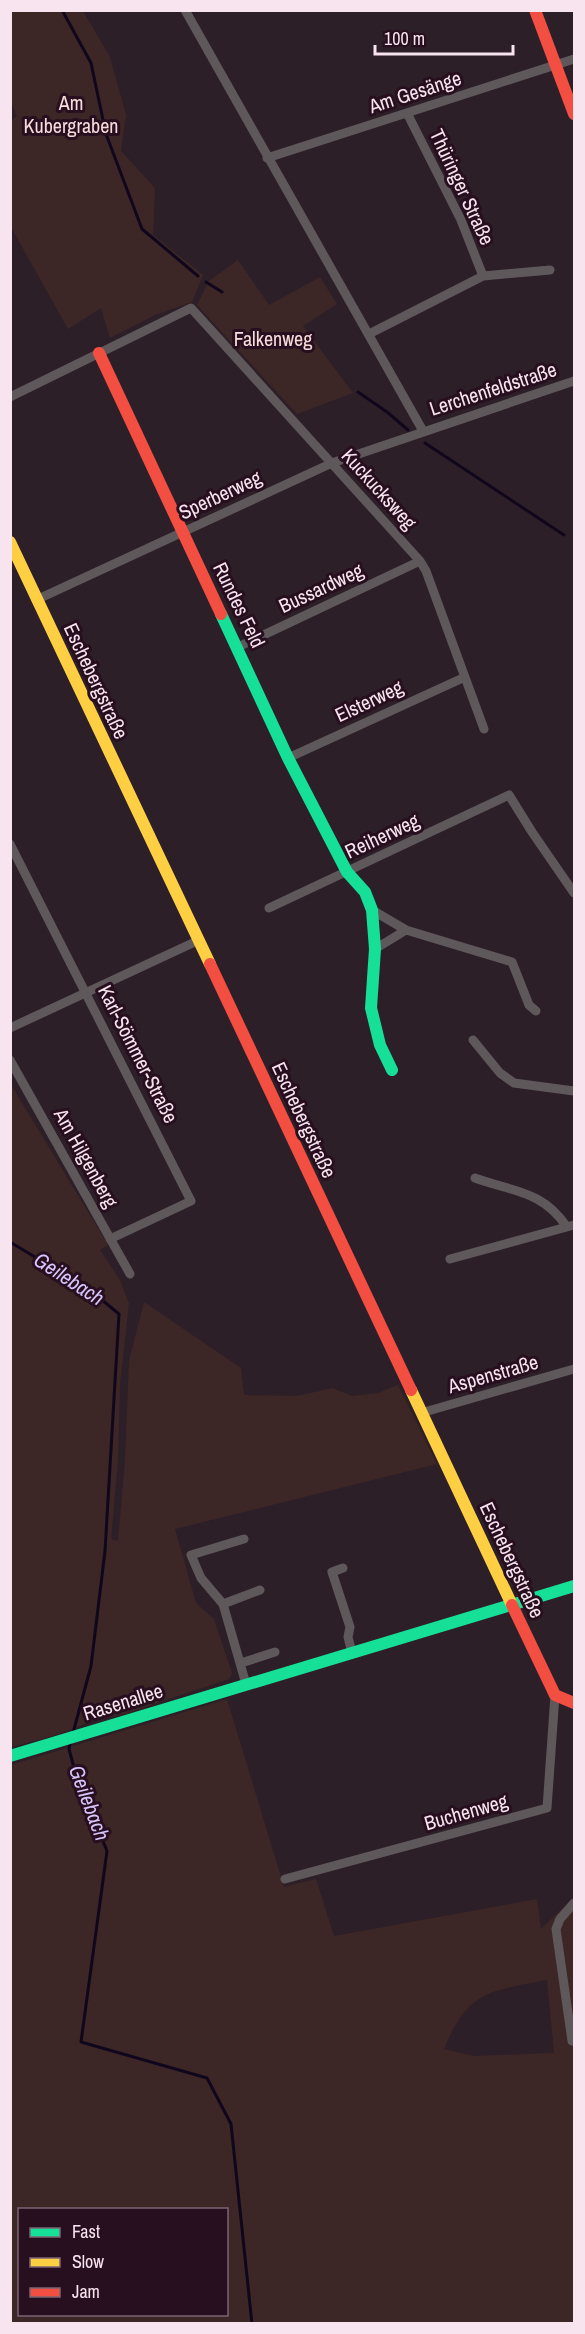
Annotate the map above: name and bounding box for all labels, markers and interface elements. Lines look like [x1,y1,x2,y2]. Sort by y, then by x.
scale bar [375,18,513,56]
text: 100 m [384,26,425,51]
street label: Am Gesänge [364,64,465,119]
park label: Am Kubergraben [24,89,118,139]
street label: Thüringer Straße [424,124,501,249]
park label: Falkenweg [234,325,312,352]
street label: Lerchenfeldstraße [426,355,560,422]
street label: Kuckucksweg [336,442,423,535]
street label: Sperberweg [174,464,266,525]
street label: Bussardweg [274,556,367,619]
street label: Rundes Feld [207,557,272,652]
street label: Eschebergstraße [58,618,135,743]
street label: Elsterweg [330,673,407,728]
street label: Reiherweg [340,807,423,865]
street label: Karl-Sömmer-Straße [92,980,185,1127]
street label: Eschebergstraße [266,1057,343,1182]
street label: Am Hilgenberg [48,1103,125,1212]
water label: Geilebach [28,1245,110,1312]
street label: Aspenstraße [443,1348,541,1400]
street label: Eschebergstraße [474,1497,551,1622]
street label: Rasenallee [80,1677,166,1726]
water label: Geilebach [62,1761,117,1845]
street label: Buchenweg [421,1787,511,1836]
legend [18,2208,228,2316]
text: Fast [72,2219,100,2244]
text: Slow [72,2249,104,2274]
text: Jam [72,2279,100,2304]

